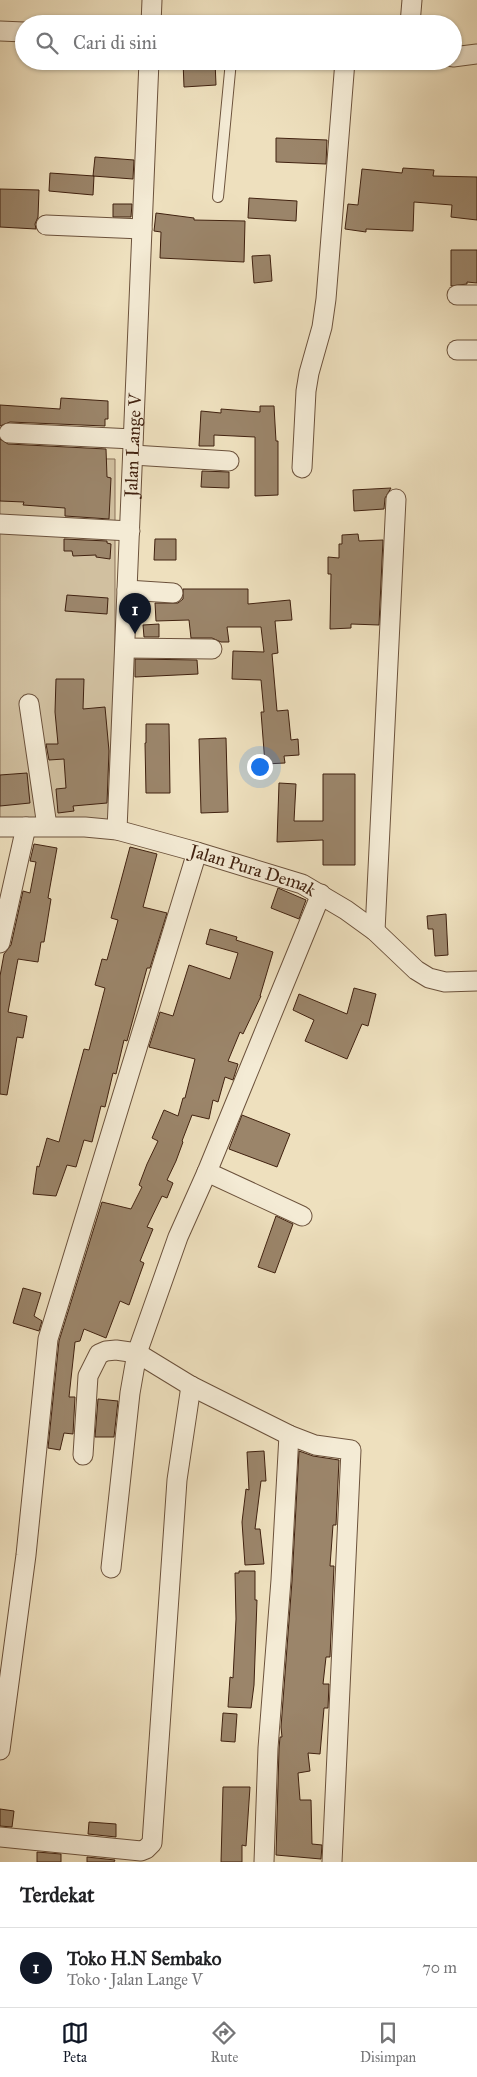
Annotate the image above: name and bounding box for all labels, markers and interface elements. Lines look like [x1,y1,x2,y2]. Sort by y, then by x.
search box [15,15,462,70]
icon: search [33,29,61,57]
text: Cari di sini [73,31,157,54]
street label: Jalan Lange V [120,392,146,500]
pin: 1 [119,593,151,634]
your location [247,754,273,780]
street label: Jalan Pura Demak [185,839,321,901]
text: Terdekat [20,1882,94,1908]
text: Toko H.N Sembako [67,1947,221,1970]
text: 1 [33,1958,39,1977]
text: 70 m [422,1958,457,1977]
text: Toko · Jalan Lange V [67,1970,203,1989]
tab: Peta [61,2019,89,2066]
tab: Rute [210,2019,238,2066]
tab: Disimpan [360,2019,416,2066]

